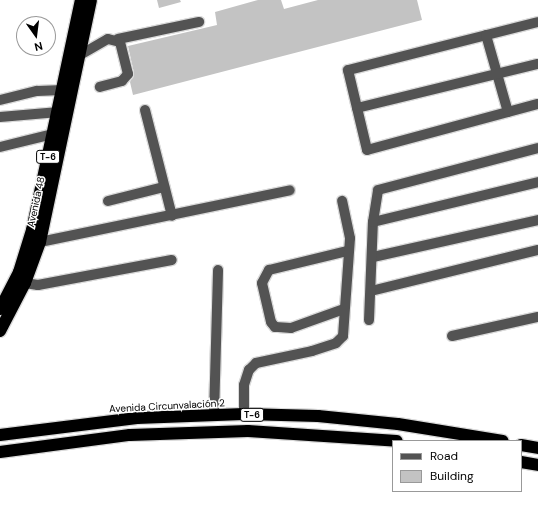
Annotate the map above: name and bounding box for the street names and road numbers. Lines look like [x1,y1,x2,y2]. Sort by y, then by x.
road number: T-6 [36,150,60,164]
street label: Avenida 48 [25,176,47,228]
street label: Avenida Circunvalación 2 [109,397,225,415]
road number: T-6 [240,408,264,422]

